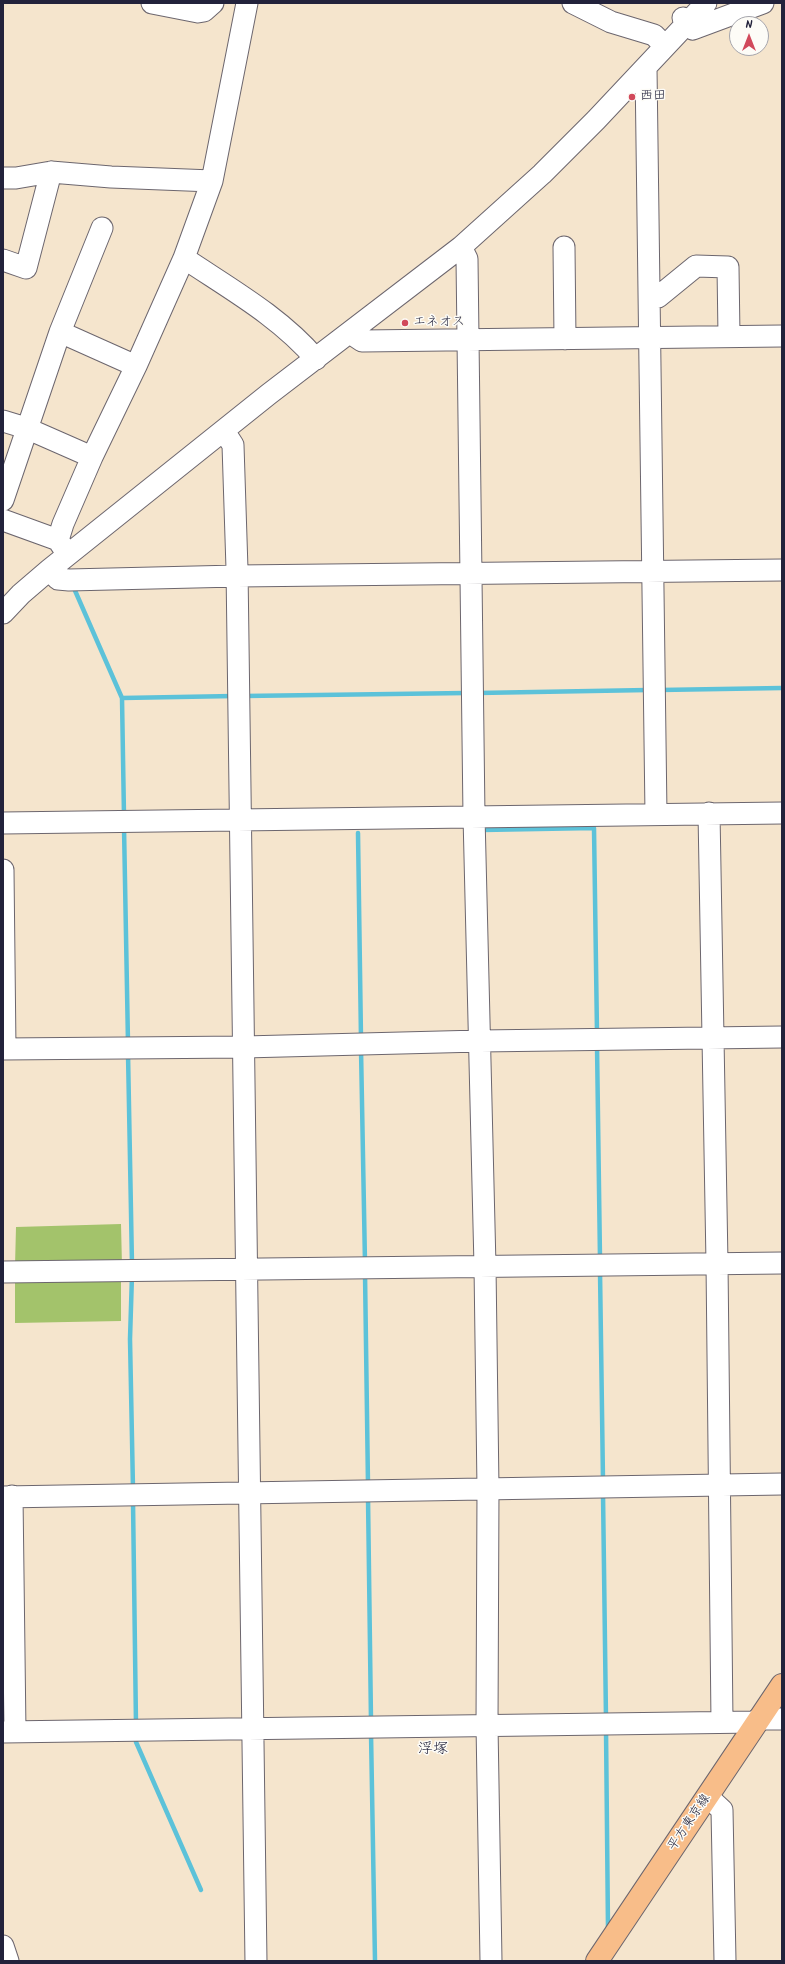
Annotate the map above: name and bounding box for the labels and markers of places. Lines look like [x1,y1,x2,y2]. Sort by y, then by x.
place label: 西田 [640,89,666,105]
marker: 西田 [627,92,637,102]
place label: エネオス [413,315,465,331]
marker: エネオス [400,318,410,328]

